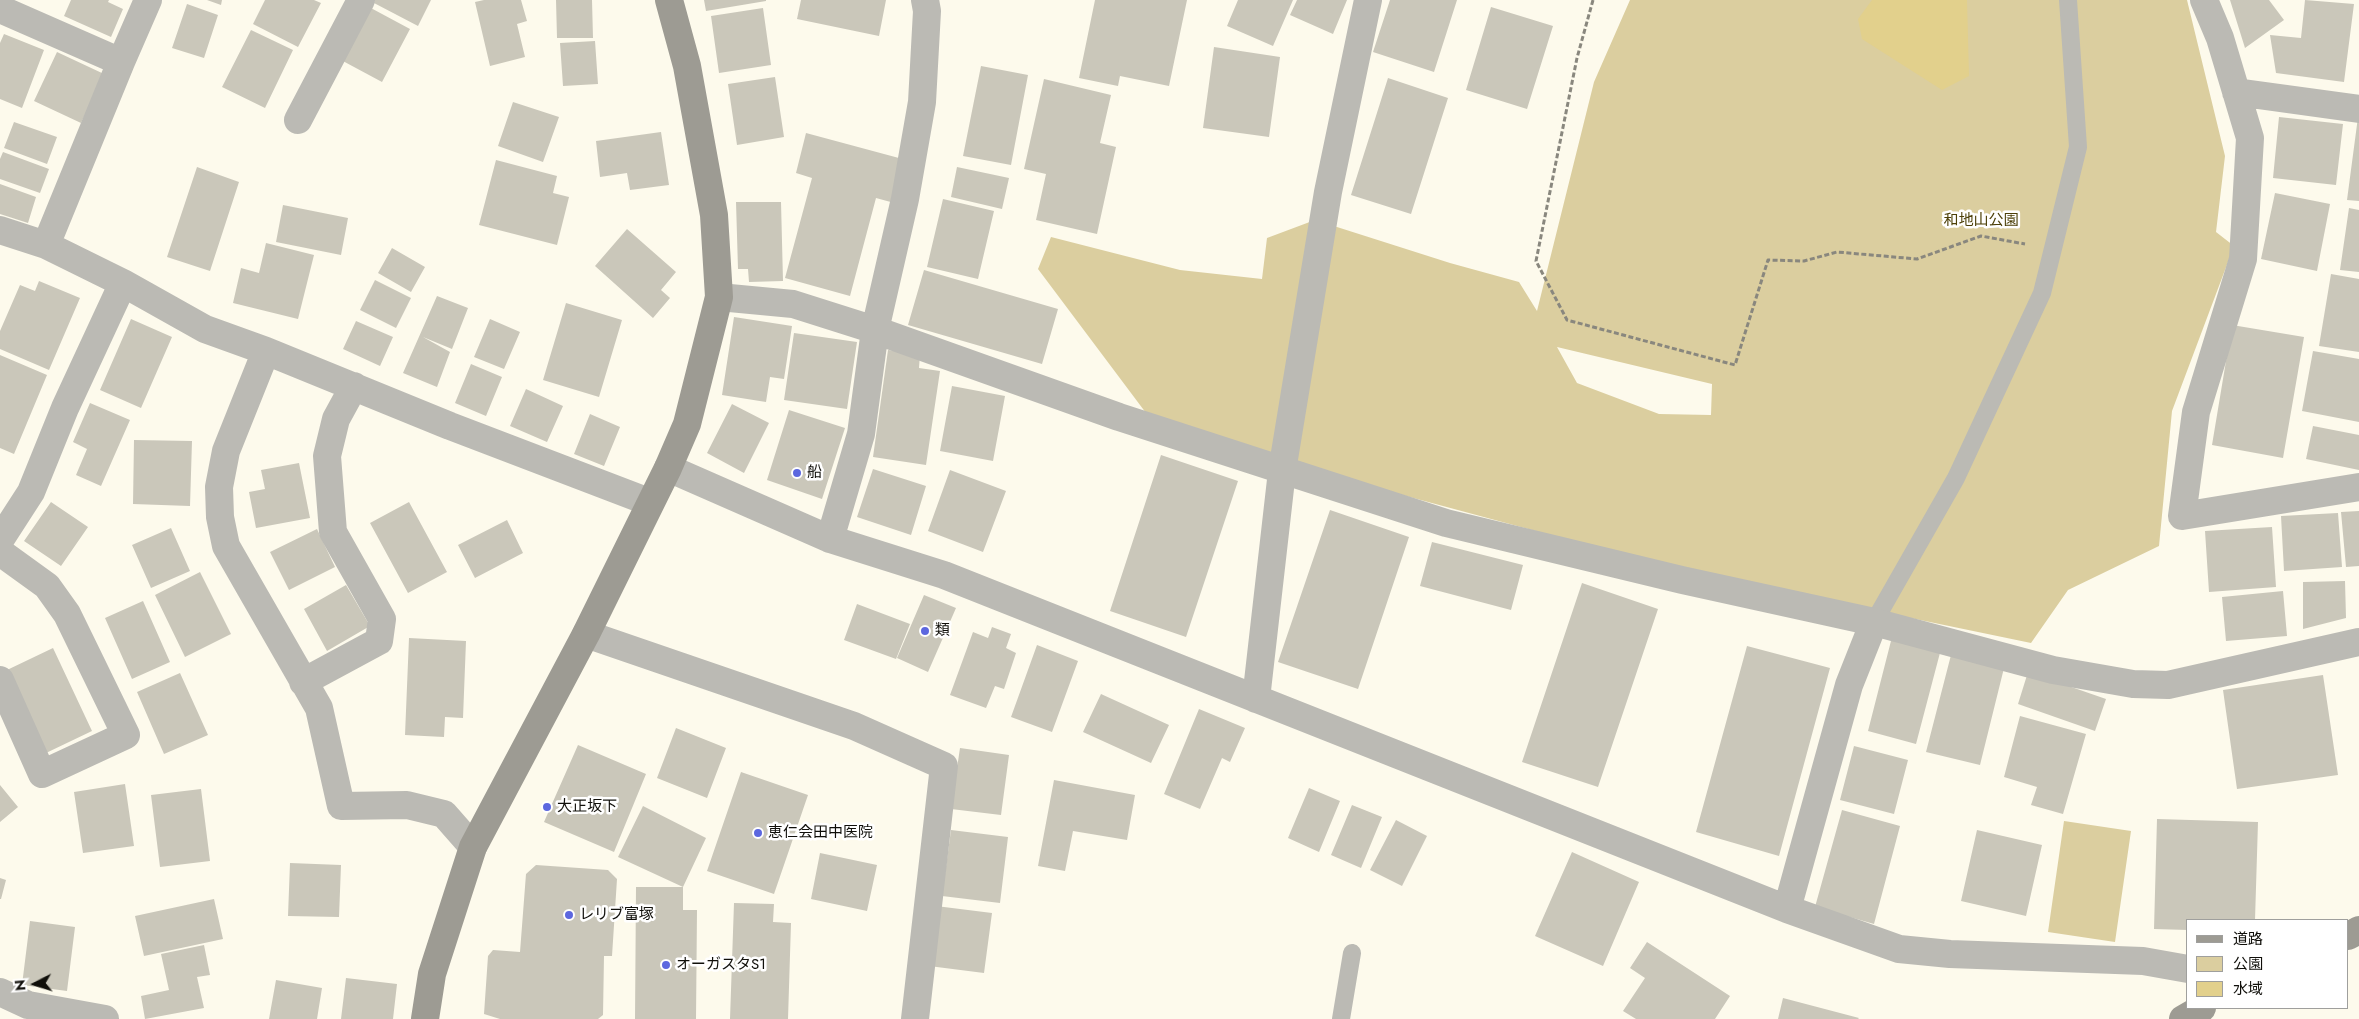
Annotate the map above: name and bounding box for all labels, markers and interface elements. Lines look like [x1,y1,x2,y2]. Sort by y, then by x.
park label: 和地山公園 [1944,212,2018,230]
place label: 船 [807,464,822,482]
marker: 船 [791,467,803,479]
place label: 類 [935,622,950,640]
marker: 類 [919,625,931,637]
place label: 大正坂下 [557,798,617,816]
marker: 大正坂下 [541,801,553,813]
place label: 恵仁会田中医院 [768,824,873,842]
marker: 恵仁会田中医院 [752,827,764,839]
place label: レリブ富塚 [579,906,654,924]
marker: レリブ富塚 [563,909,575,921]
legend [2186,919,2349,1009]
text: 道路 [2233,928,2263,950]
text: 公園 [2233,953,2263,975]
place label: オーガスタS1 [676,956,766,974]
north arrow [10,959,60,1009]
marker: オーガスタS1 [660,959,672,971]
text: 水域 [2233,978,2263,1000]
text: N [10,979,31,992]

